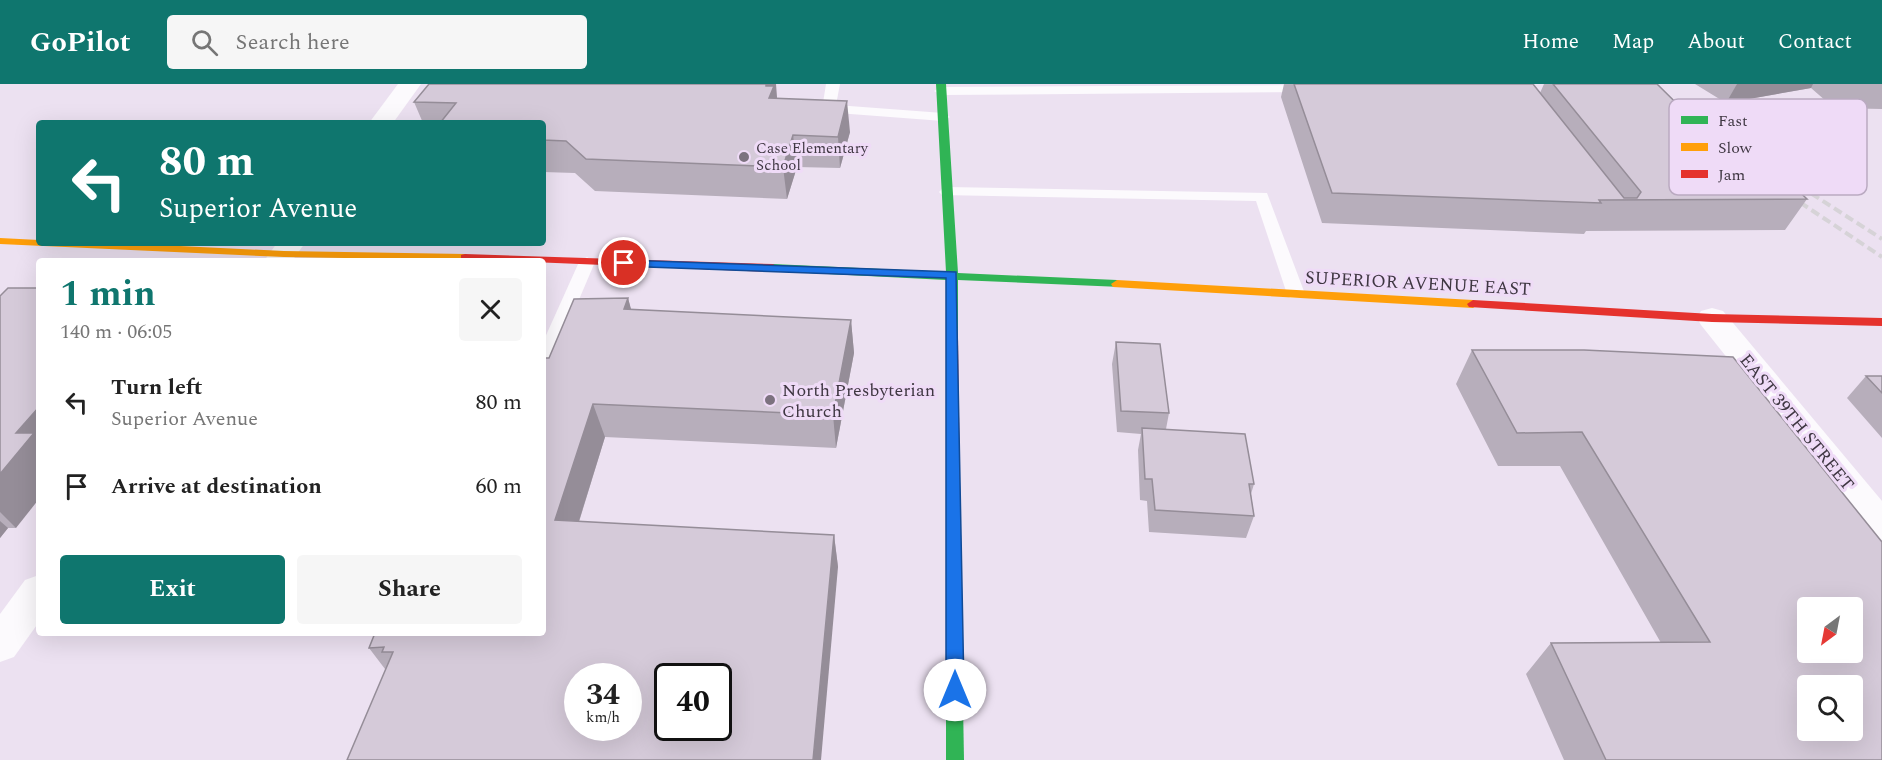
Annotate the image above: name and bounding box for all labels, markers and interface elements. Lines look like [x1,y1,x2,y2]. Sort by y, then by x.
search box [167,15,587,69]
text: GoPilot [30,21,131,64]
icon: search [188,26,221,59]
text: Search here [236,26,350,59]
text: Home [1522,26,1579,58]
text: Map [1612,26,1654,58]
text: About [1687,26,1745,58]
text: Contact [1778,26,1852,58]
legend [1669,99,1867,195]
text: Fast [1718,109,1748,133]
text: 80 m [159,131,254,194]
text: Slow [1718,136,1753,160]
place label: Case Elementary School [756,137,869,177]
icon: left [60,144,138,222]
marker: Case Elementary School [737,150,751,164]
text: Jam [1718,163,1746,187]
text: Superior Avenue [159,188,357,230]
pin [598,237,649,288]
icon: arrive [607,246,640,279]
street label: SUPERIOR AVENUE EAST [1304,264,1532,303]
text: 1 min [60,267,156,322]
button: close [459,278,522,341]
text: 140 m · 06:05 [60,317,172,347]
street label: EAST 39TH STREET [1733,348,1861,497]
text: Turn left [111,371,203,404]
place label: North Presbyterian Church [782,377,935,425]
icon: left [60,386,93,419]
text: 80 m [476,386,522,419]
marker: North Presbyterian Church [763,393,777,407]
text: Superior Avenue [111,404,258,434]
icon: arrive [60,470,93,503]
text: Arrive at destination [111,470,322,503]
text: 60 m [476,470,522,503]
button: Exit [60,555,285,624]
button: Share [297,555,522,624]
north arrow [1797,597,1863,663]
map controls [1797,597,1863,741]
position arrow [923,658,987,722]
speed limit sign: 40 [654,663,732,741]
text: 34 [586,672,620,718]
button: search [1797,675,1863,741]
text: km/h [586,706,620,729]

